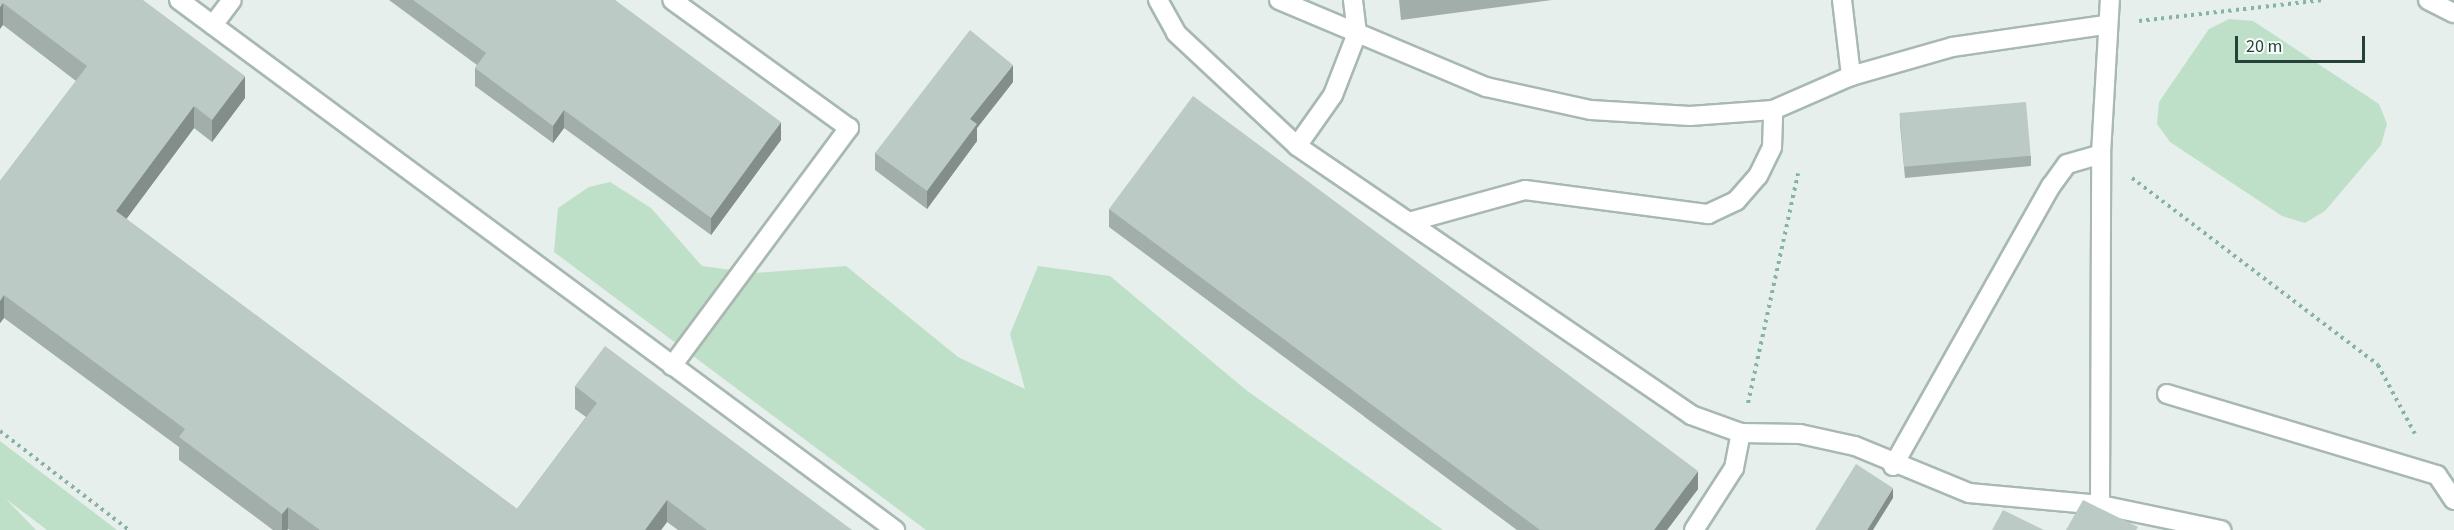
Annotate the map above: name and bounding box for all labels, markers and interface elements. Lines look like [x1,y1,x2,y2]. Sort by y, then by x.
scale bar [2238,24,2368,62]
text: 20 m [2246,34,2282,59]

